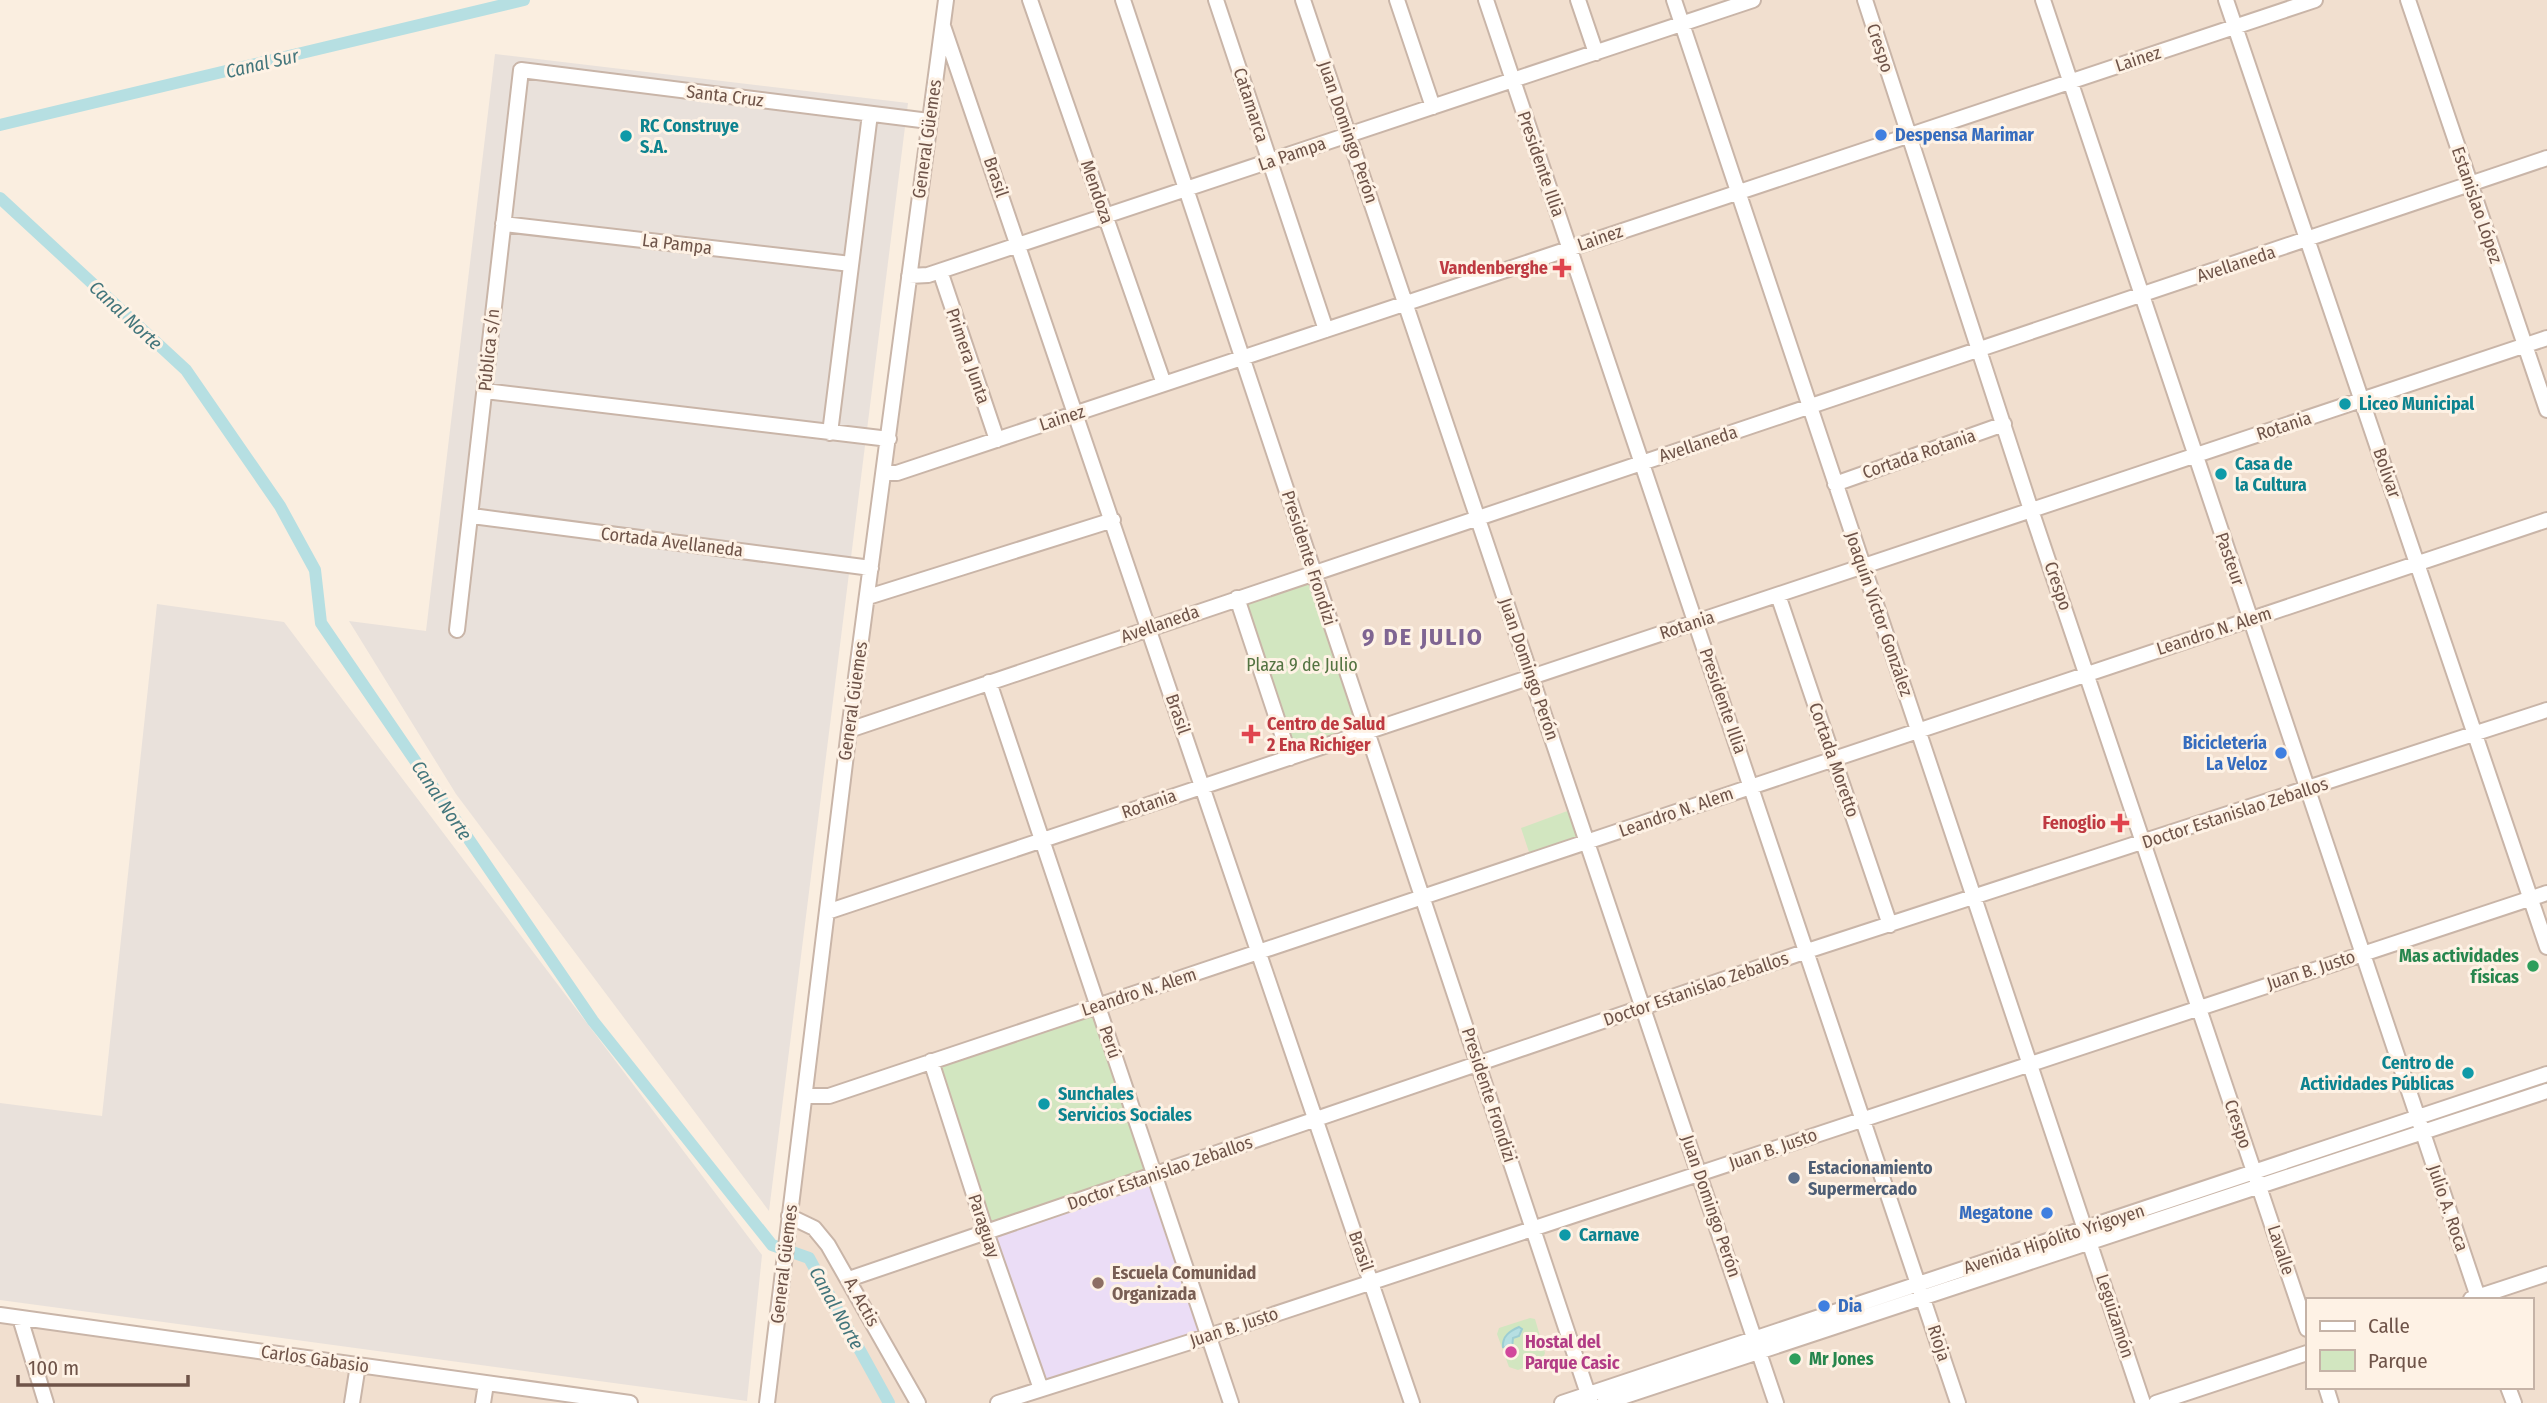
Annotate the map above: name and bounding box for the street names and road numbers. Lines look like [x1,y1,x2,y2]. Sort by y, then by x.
street label: Crespo [1862,21,1898,75]
street label: Lainez [2112,41,2164,77]
street label: Juan Domingo Perón [1313,58,1383,206]
street label: Catamarca [1229,65,1273,145]
street label: General Güemes [908,78,946,200]
street label: Santa Cruz [685,80,765,112]
street label: Presidente Illia [1513,108,1569,220]
street label: La Pampa [1255,132,1329,176]
street label: Estanislao López [2447,144,2507,266]
street label: Brasil [979,154,1013,200]
street label: Mendoza [1076,157,1118,227]
street label: Lainez [1574,220,1626,256]
street label: La Pampa [641,229,713,259]
street label: Avellaneda [2194,241,2278,287]
street label: Primera Junta [941,305,995,407]
street label: Pública s/n [474,308,504,392]
street label: Lainez [1036,400,1088,436]
street label: Rotania [2254,407,2314,445]
street label: Avellaneda [1656,421,1740,467]
street label: Cortada Rotania [1860,424,1979,484]
street label: Bolivar [2368,445,2406,502]
street label: Presidente Frondizi [1277,488,1341,628]
street label: Cortada Avellaneda [600,522,745,562]
street label: Joaquín Víctor González [1840,529,1918,699]
street label: Pasteur [2211,529,2250,589]
street label: Crespo [2039,559,2077,613]
street label: Juan Domingo Perón [1494,595,1564,743]
street label: Avellaneda [1118,600,1202,648]
street label: Leandro N. Alem [2154,602,2274,660]
street label: Rotania [1657,606,1717,644]
street label: General Güemes [834,640,872,762]
street label: Presidente Illia [1695,645,1751,757]
street label: Brasil [1161,691,1195,737]
street label: Cortada Moretto [1804,700,1864,820]
street label: Doctor Estanislao Zeballos [2139,772,2331,853]
street label: Leandro N. Alem [1616,782,1736,842]
street label: Rotania [1119,784,1179,824]
street label: Juan B. Justo [2264,945,2358,995]
street label: Doctor Estanislao Zeballos [1601,947,1792,1031]
street label: Leandro N. Alem [1079,963,1199,1021]
street label: Perú [1094,1023,1126,1061]
street label: Presidente Frondizi [1457,1025,1521,1165]
street label: Crespo [2219,1097,2257,1151]
street label: Juan B. Justo [1726,1124,1820,1174]
street label: Doctor Estanislao Zeballos [1065,1131,1256,1215]
street label: Juan Domingo Perón [1676,1132,1746,1280]
street label: Julio A. Roca [2423,1162,2473,1254]
street label: Paraguay [963,1191,1005,1261]
street label: Avenida Hipólito Yrigoyen [1961,1199,2147,1279]
street label: General Güemes [766,1203,802,1325]
street label: Lavalle [2263,1222,2299,1278]
street label: Brasil [1344,1228,1378,1274]
street label: Leguizamón [2091,1271,2139,1361]
street label: A. Actis [840,1274,885,1331]
street label: Juan B. Justo [1187,1302,1281,1352]
street label: Rioja [1923,1322,1955,1364]
street label: Carlos Gabasio [259,1341,371,1377]

